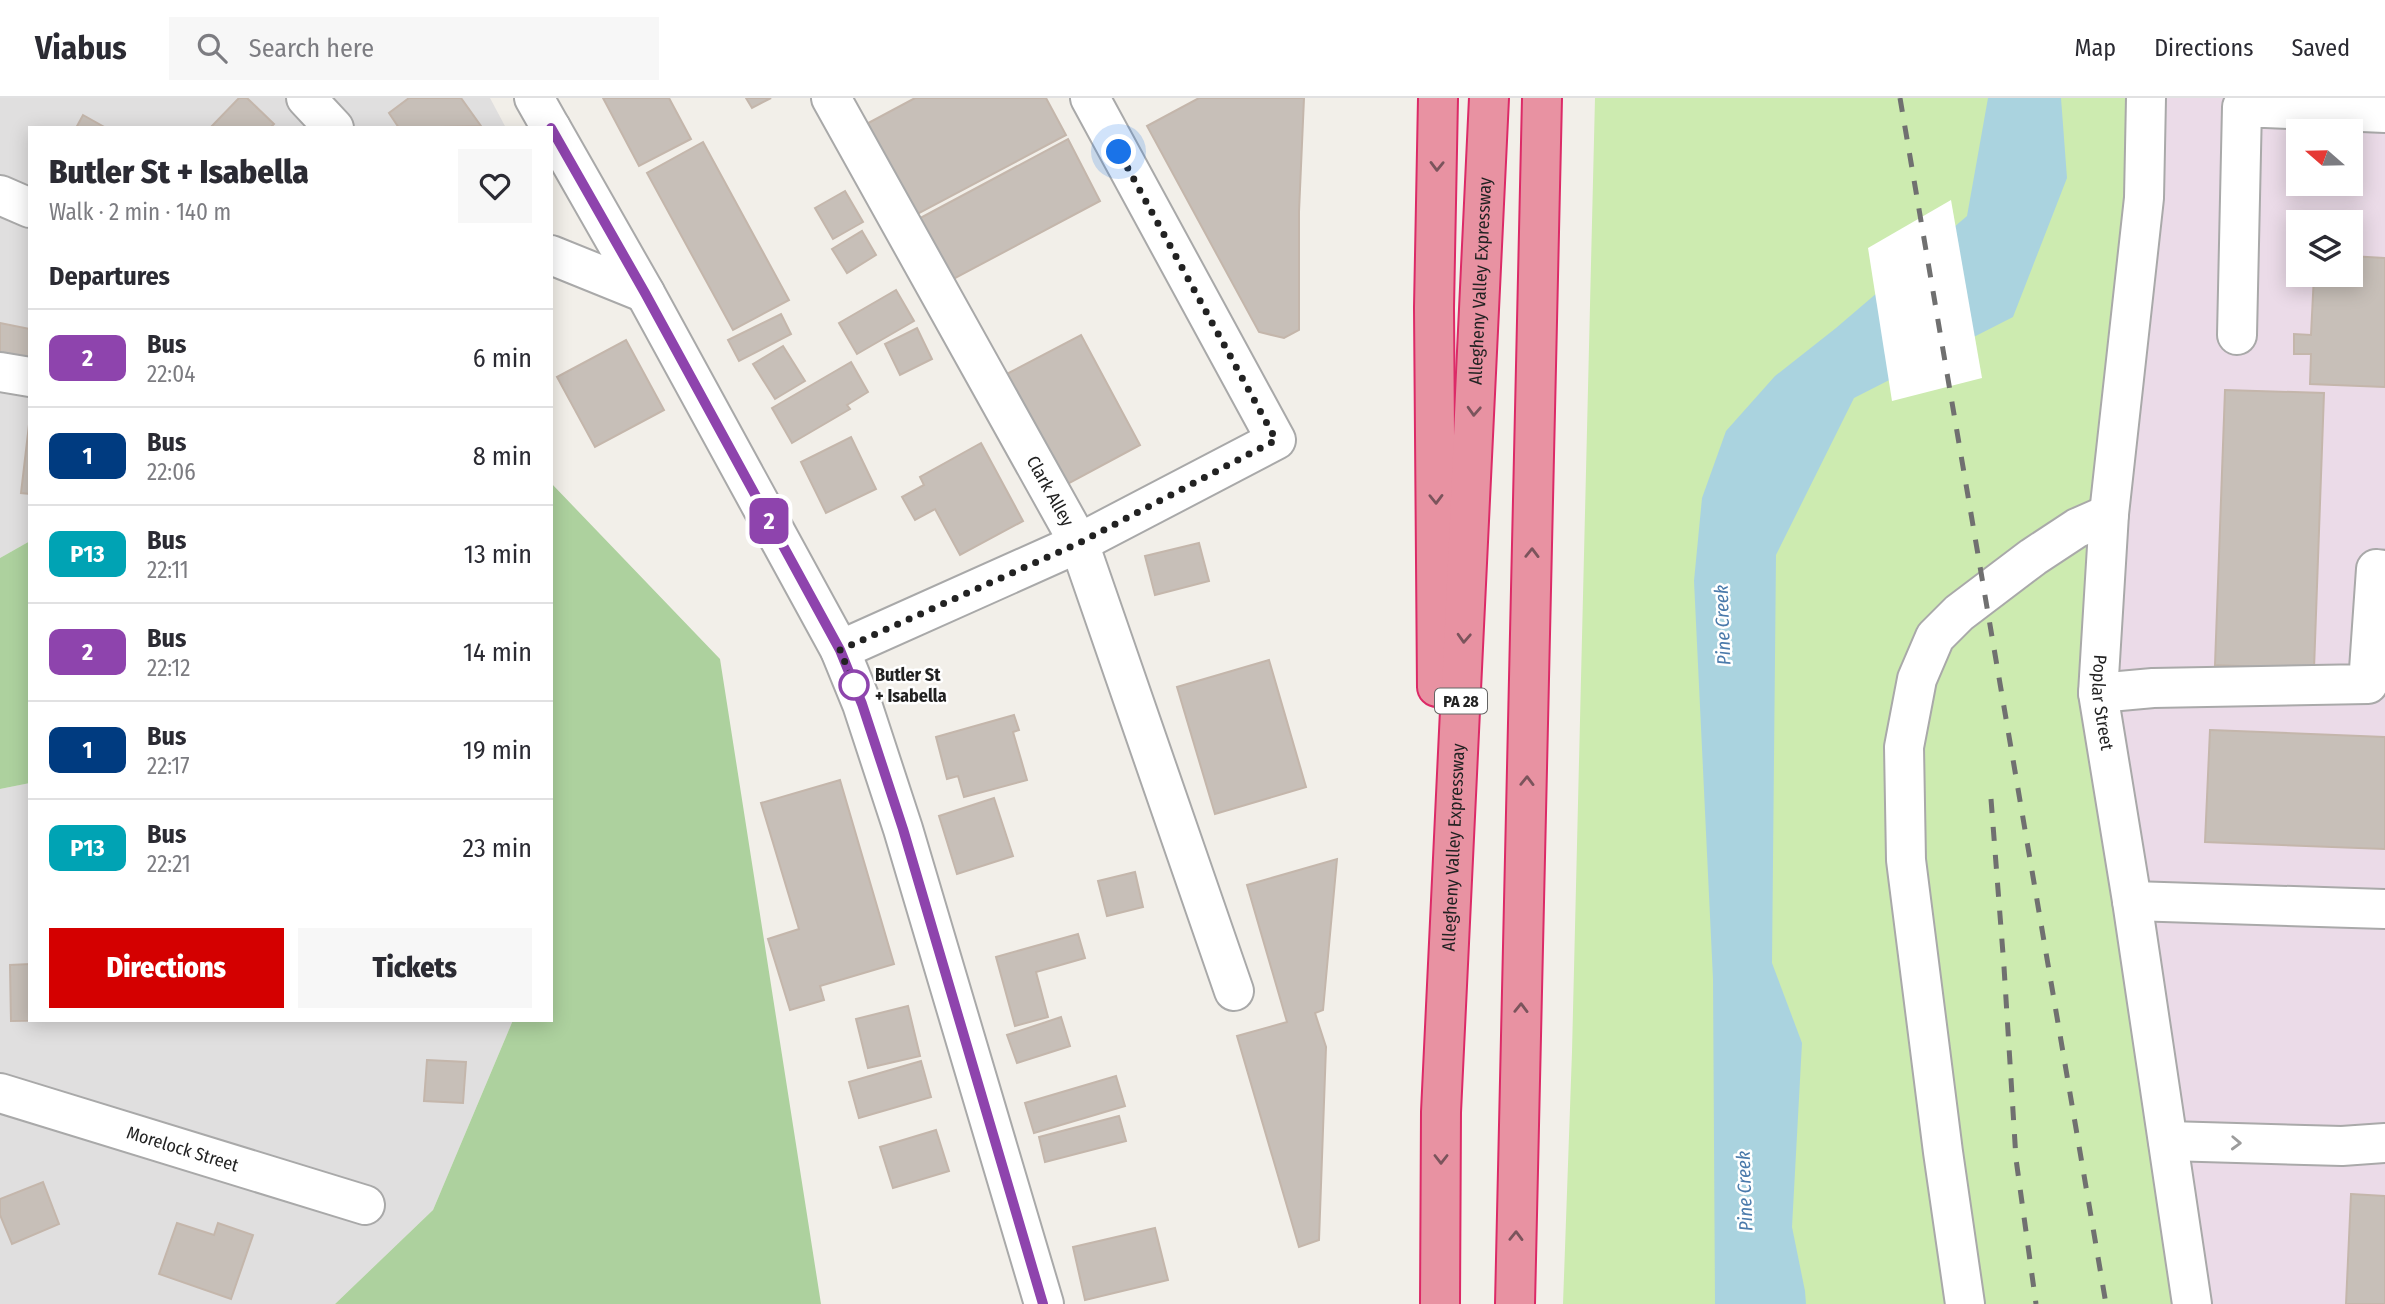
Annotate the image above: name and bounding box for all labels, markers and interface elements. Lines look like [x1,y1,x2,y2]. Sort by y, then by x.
search box [169,17,659,80]
text: Viabus [35,28,127,68]
icon: search [193,29,231,67]
text: Search here [249,33,374,64]
text: Map [2075,34,2116,62]
text: Directions [2154,34,2253,62]
text: Saved [2291,34,2350,62]
north arrow [2286,119,2362,196]
map controls [2286,119,2363,287]
your location [1101,134,1136,169]
button: heart [458,149,532,223]
text: Butler St + Isabella [49,152,309,192]
one-way arrow [1429,161,1444,172]
street label: Allegheny Valley Expressway [1464,177,1496,385]
text: Walk · 2 min · 140 m [49,198,231,226]
button: layers [2286,210,2363,287]
text: Departures [49,261,170,292]
text: Bus [147,329,186,360]
text: 6 min [473,343,532,374]
text: 2 [82,344,93,372]
text: 22:04 [147,360,195,388]
one-way arrow [1467,406,1482,417]
text: Bus [147,427,186,458]
text: 8 min [473,441,532,472]
text: 1 [82,442,93,470]
street label: Clark Alley [1022,452,1078,530]
text: 22:06 [147,458,196,486]
one-way arrow [1428,494,1444,504]
line badge: 2 [746,498,792,544]
text: 2 [763,507,775,535]
text: Bus [147,525,186,556]
text: 13 min [464,539,532,570]
text: P13 [70,540,105,568]
one-way arrow [1524,548,1540,558]
text: 22:11 [147,556,189,584]
water label: Pine Creek [1710,584,1735,666]
text: Bus [147,623,186,654]
one-way arrow [1456,633,1471,644]
text: 14 min [463,637,532,668]
text: 2 [82,638,93,666]
text: 22:12 [147,654,190,682]
street label: Poplar Street [2087,654,2118,752]
place label: Butler St + Isabella [875,664,947,707]
marker: Butler St + Isabella [839,670,869,700]
road number: PA 28 [1435,688,1487,714]
text: Bus [147,721,186,752]
text: 19 min [463,735,532,766]
text: 1 [82,736,93,764]
street label: Allegheny Valley Expressway [1438,743,1469,952]
text: 22:17 [147,752,190,780]
one-way arrow [1519,775,1534,786]
text: Bus [147,819,186,850]
text: 23 min [463,833,532,864]
text: P13 [70,834,105,862]
text: 22:21 [147,850,191,878]
button: Directions [49,928,284,1008]
button: Tickets [298,928,532,1008]
one-way arrow [1514,1003,1529,1014]
street label: Morelock Street [124,1122,241,1177]
one-way arrow [2231,1135,2242,1150]
water label: Pine Creek [1732,1150,1757,1232]
one-way arrow [1433,1154,1449,1165]
one-way arrow [1509,1230,1524,1241]

